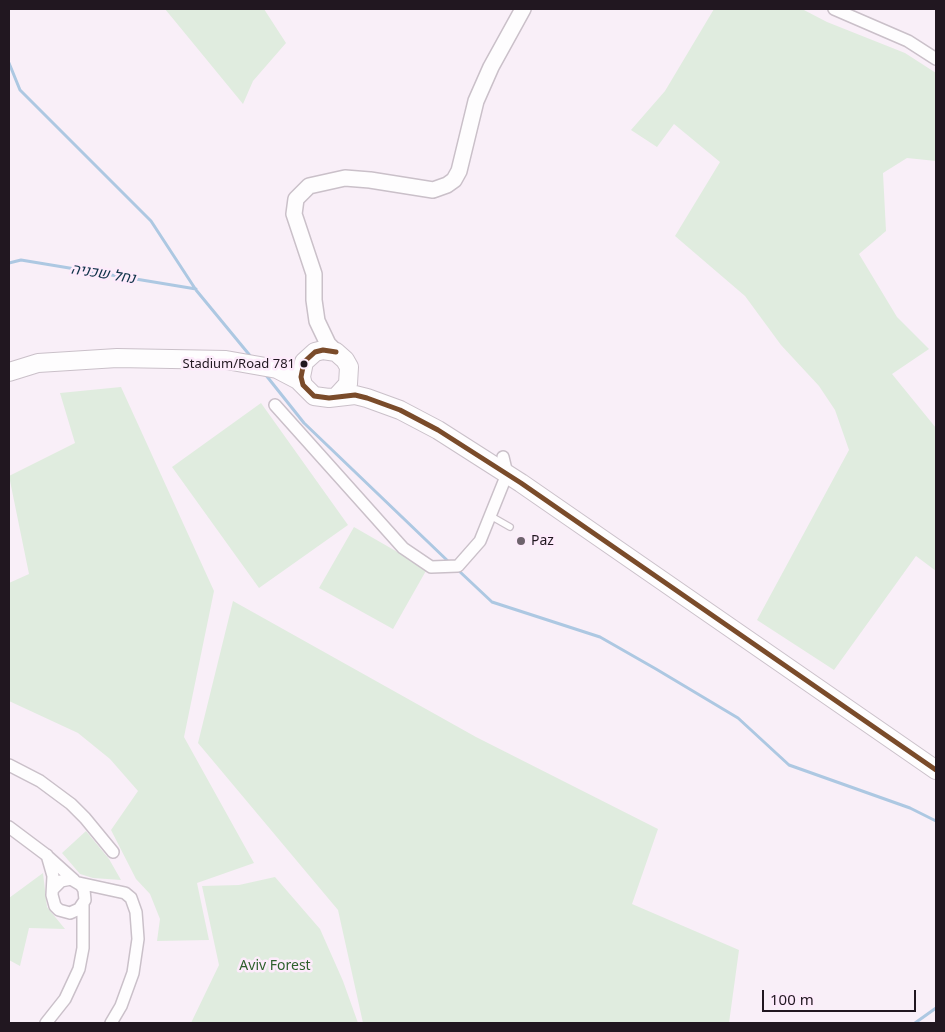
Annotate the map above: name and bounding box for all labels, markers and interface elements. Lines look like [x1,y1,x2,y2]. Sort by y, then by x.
water label: נחל שכניה [70,260,136,288]
place label: Stadium/Road 781 [183,356,295,372]
marker: Stadium/Road 781 [299,359,309,369]
place label: Paz [531,533,554,549]
marker: Paz [515,535,527,547]
park label: Aviv Forest [239,958,311,974]
scale bar [765,980,919,1012]
text: 100 m [770,989,814,1009]

